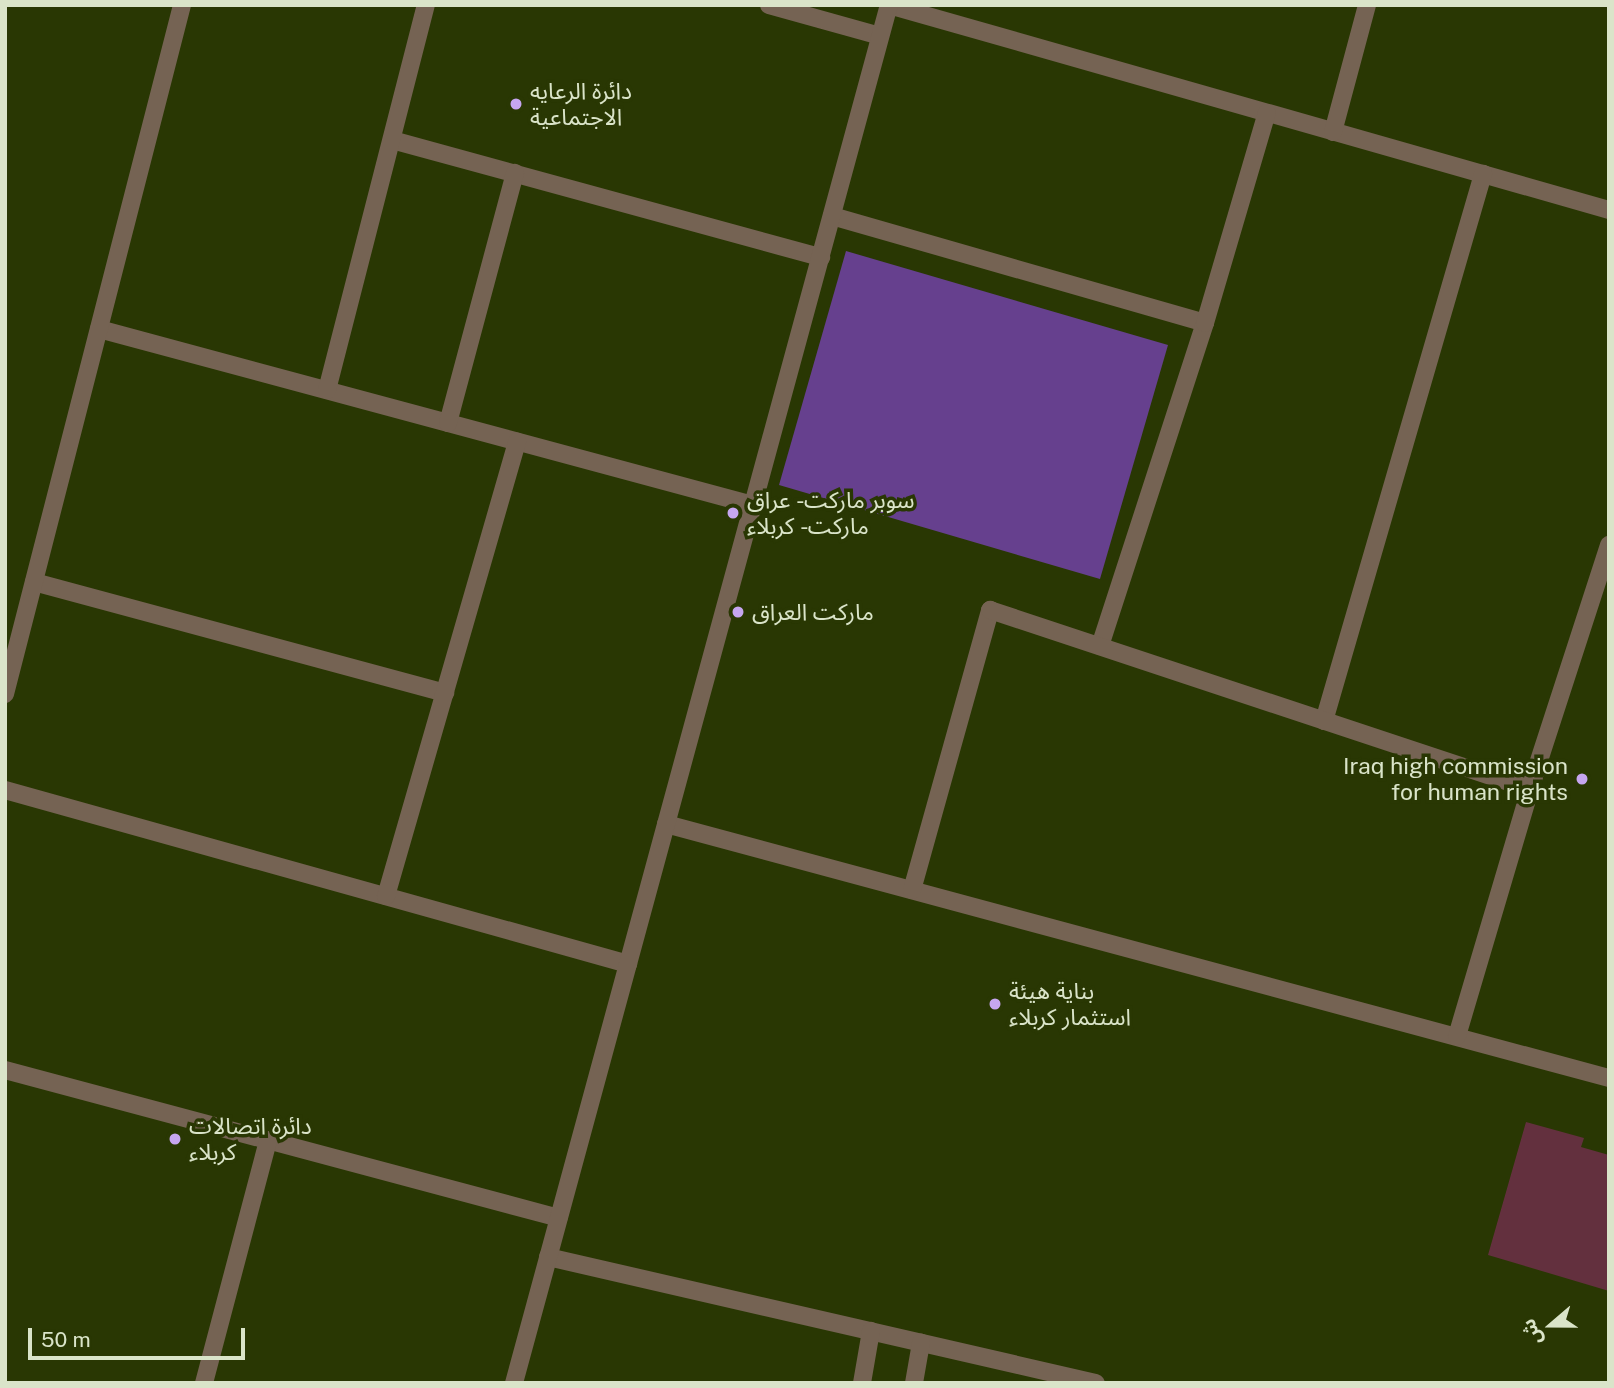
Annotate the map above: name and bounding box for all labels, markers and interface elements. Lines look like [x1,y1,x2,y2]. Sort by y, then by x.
place label: دائرة الرعايه الاجتماعية [530,77,632,131]
marker: دائرة الرعايه الاجتماعية [508,96,524,112]
place label: سوبر ماركت - عراق ماركت - كربلاء [747,486,921,540]
marker: سوبر ماركت - عراق ماركت - كربلاء [725,505,741,521]
place label: ماركت العراق [752,598,874,626]
marker: ماركت العراق [730,604,746,620]
place label: Iraq high commission for human rights [1343,752,1568,806]
marker: Iraq high commission for human rights [1574,771,1590,787]
place label: بناية هيئة استثمار كربلاء [1009,977,1131,1031]
marker: بناية هيئة استثمار كربلاء [987,996,1003,1012]
place label: دائرة اتصالات كربلاء [189,1112,312,1166]
marker: دائرة اتصالات كربلاء [167,1131,183,1147]
north arrow [1516,1290,1586,1360]
scale bar [32,1314,248,1358]
text: ش [1516,1316,1546,1348]
text: 50 m [41,1327,91,1352]

